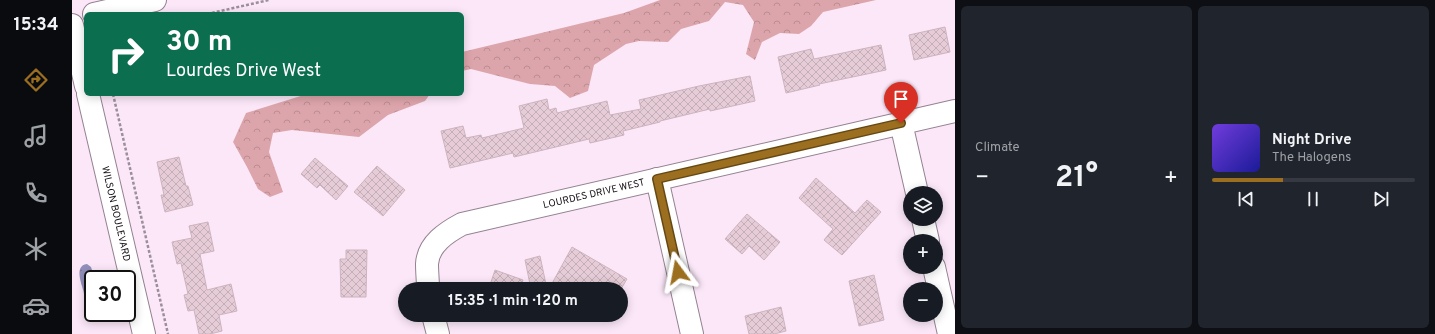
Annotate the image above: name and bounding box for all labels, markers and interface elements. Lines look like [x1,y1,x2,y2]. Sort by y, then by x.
text: 15:34 [14,14,58,37]
text: 30 m [166,25,232,61]
icon: right [100,28,152,80]
text: Lourdes Drive West [166,60,321,83]
icon: directions [22,66,50,94]
pin [884,82,918,123]
icon: arrive [890,88,912,110]
icon: music [22,122,50,150]
text: Night Drive [1272,131,1352,150]
text: Climate [975,140,1020,156]
text: The Halogens [1272,150,1351,166]
text: 21° [1055,160,1098,197]
street label: WILSON BOULEVARD [99,165,133,263]
text: − [975,165,989,192]
text: + [1164,165,1178,192]
street label: LOURDES DRIVE WEST [542,176,646,212]
icon: phone [22,179,50,207]
map controls [903,186,943,322]
button: layers [903,186,943,226]
icon: previous [1235,188,1257,210]
icon: pause [1302,188,1324,210]
icon: next [1370,188,1392,210]
button: + [903,234,943,274]
icon: climate [22,235,50,263]
position arrow [657,251,699,293]
speed limit sign: 30 [84,270,136,322]
button: − [903,282,943,322]
icon: car [22,292,50,320]
text: 15:35 · 1 min · 120 m [448,292,578,311]

